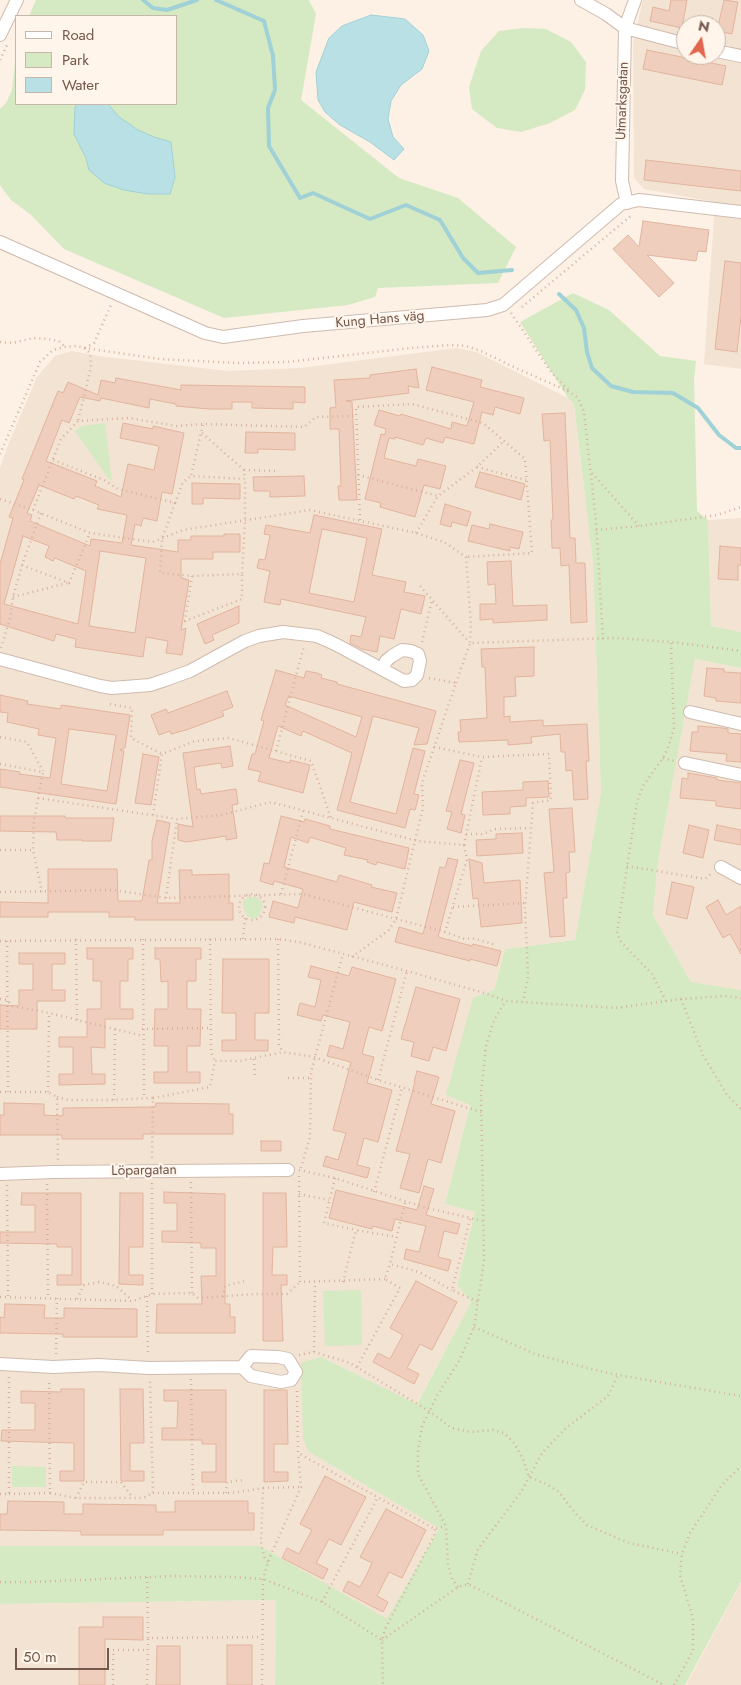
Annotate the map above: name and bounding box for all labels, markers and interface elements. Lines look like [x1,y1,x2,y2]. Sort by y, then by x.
legend [15,15,178,105]
north arrow [676,15,726,65]
text: N [696,15,711,37]
text: Road [62,24,94,46]
text: Park [62,49,89,71]
street label: Utmarksgatan [613,61,633,141]
text: Water [62,74,99,96]
street label: Kung Hans väg [335,308,425,332]
street label: Löpargatan [111,1162,177,1180]
scale bar [18,1638,111,1670]
text: 50 m [23,1646,57,1668]

